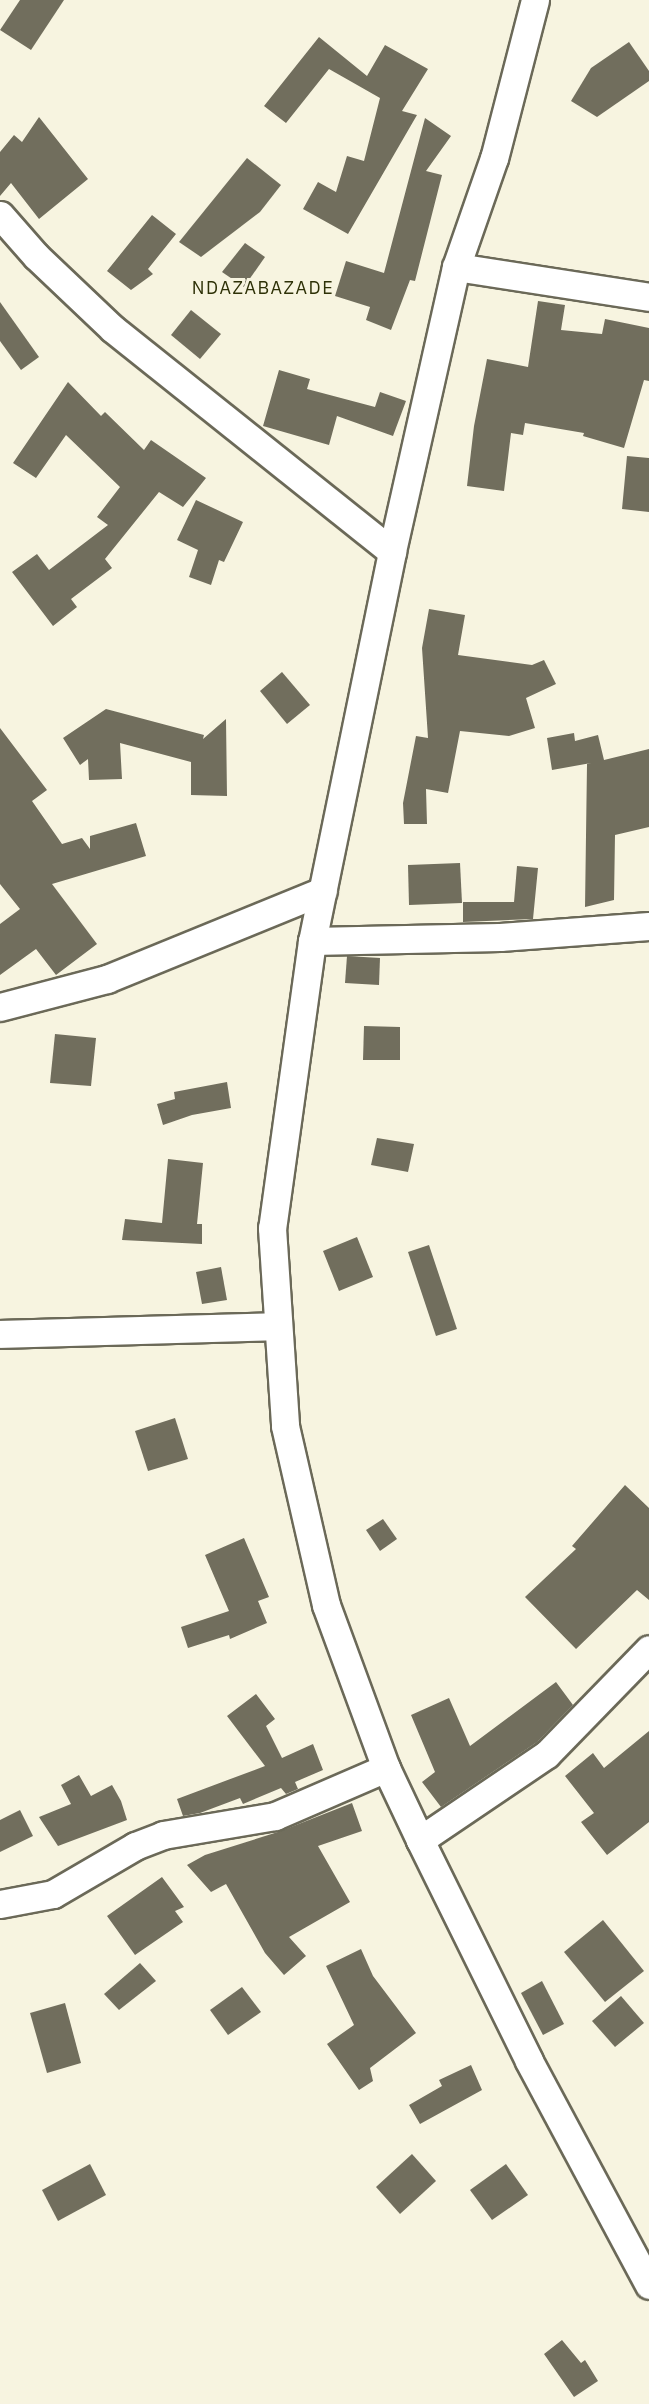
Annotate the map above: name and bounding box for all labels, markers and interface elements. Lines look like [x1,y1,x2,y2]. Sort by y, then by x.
district label: NDAZABAZADE [192,277,334,299]

